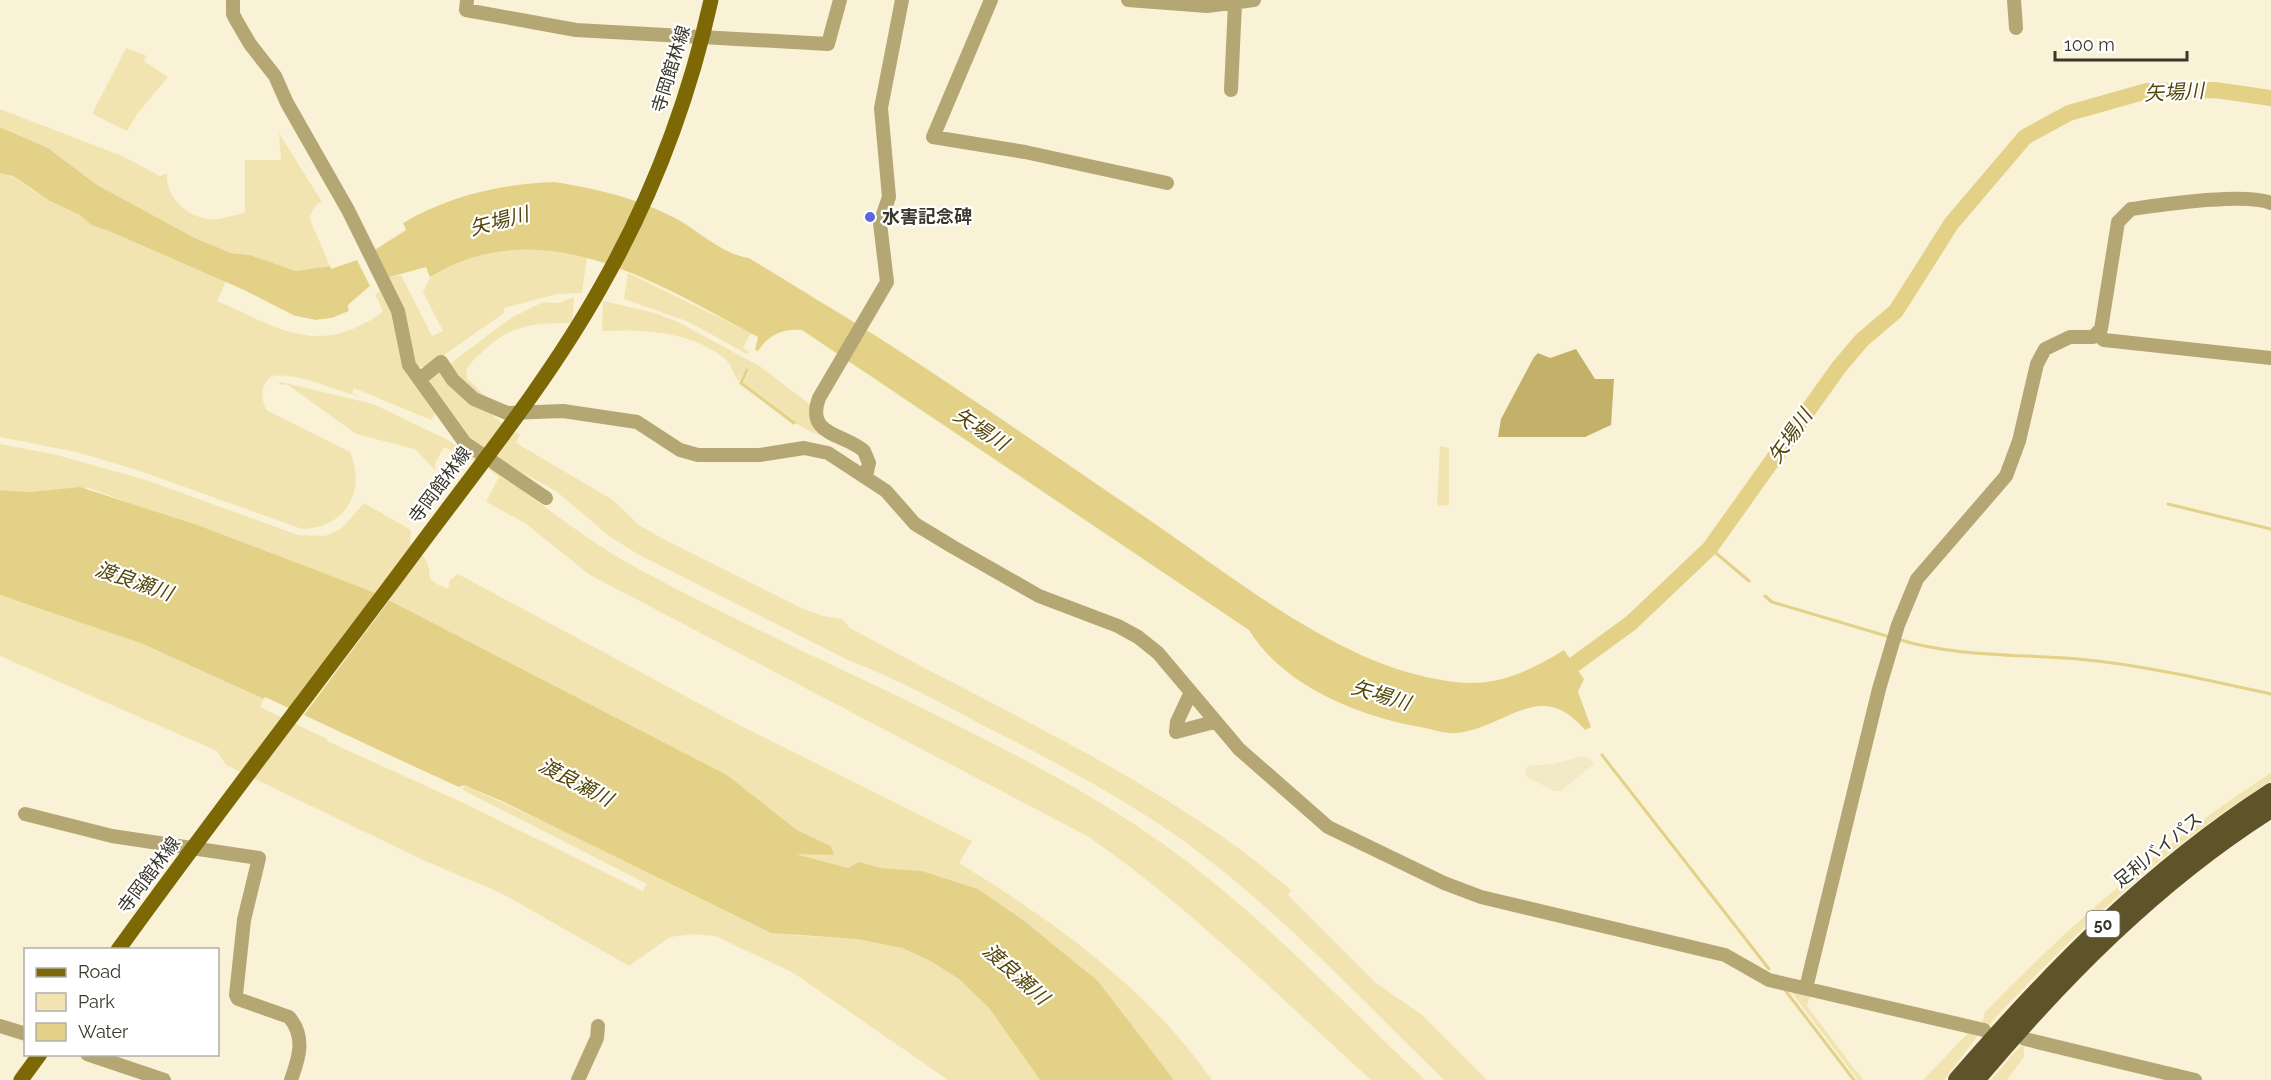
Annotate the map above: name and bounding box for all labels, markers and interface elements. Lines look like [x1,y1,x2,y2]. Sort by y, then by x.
street label: 寺岡館林線 [647,23,694,115]
scale bar [2055,24,2187,62]
text: 100 m [2064,34,2115,55]
water label: 矢場川 [2143,78,2207,106]
water label: 矢場川 [467,201,533,240]
place label: 水害記念碑 [882,206,972,227]
marker: 水害記念碑 [863,210,877,224]
water label: 矢場川 [949,403,1014,456]
water label: 矢場川 [1763,403,1818,467]
street label: 寺岡館林線 [404,442,475,527]
water label: 渡良瀬川 [92,557,178,606]
water label: 矢場川 [1349,675,1415,716]
water label: 渡良瀬川 [535,753,619,812]
street label: 足利バイパス [2109,808,2206,892]
street label: 寺岡館林線 [113,832,184,917]
road number: 50 [2086,911,2120,937]
water label: 渡良瀬川 [978,938,1055,1011]
legend [24,948,219,1056]
text: Road [78,961,121,982]
text: Park [78,991,115,1012]
text: Water [78,1021,129,1042]

